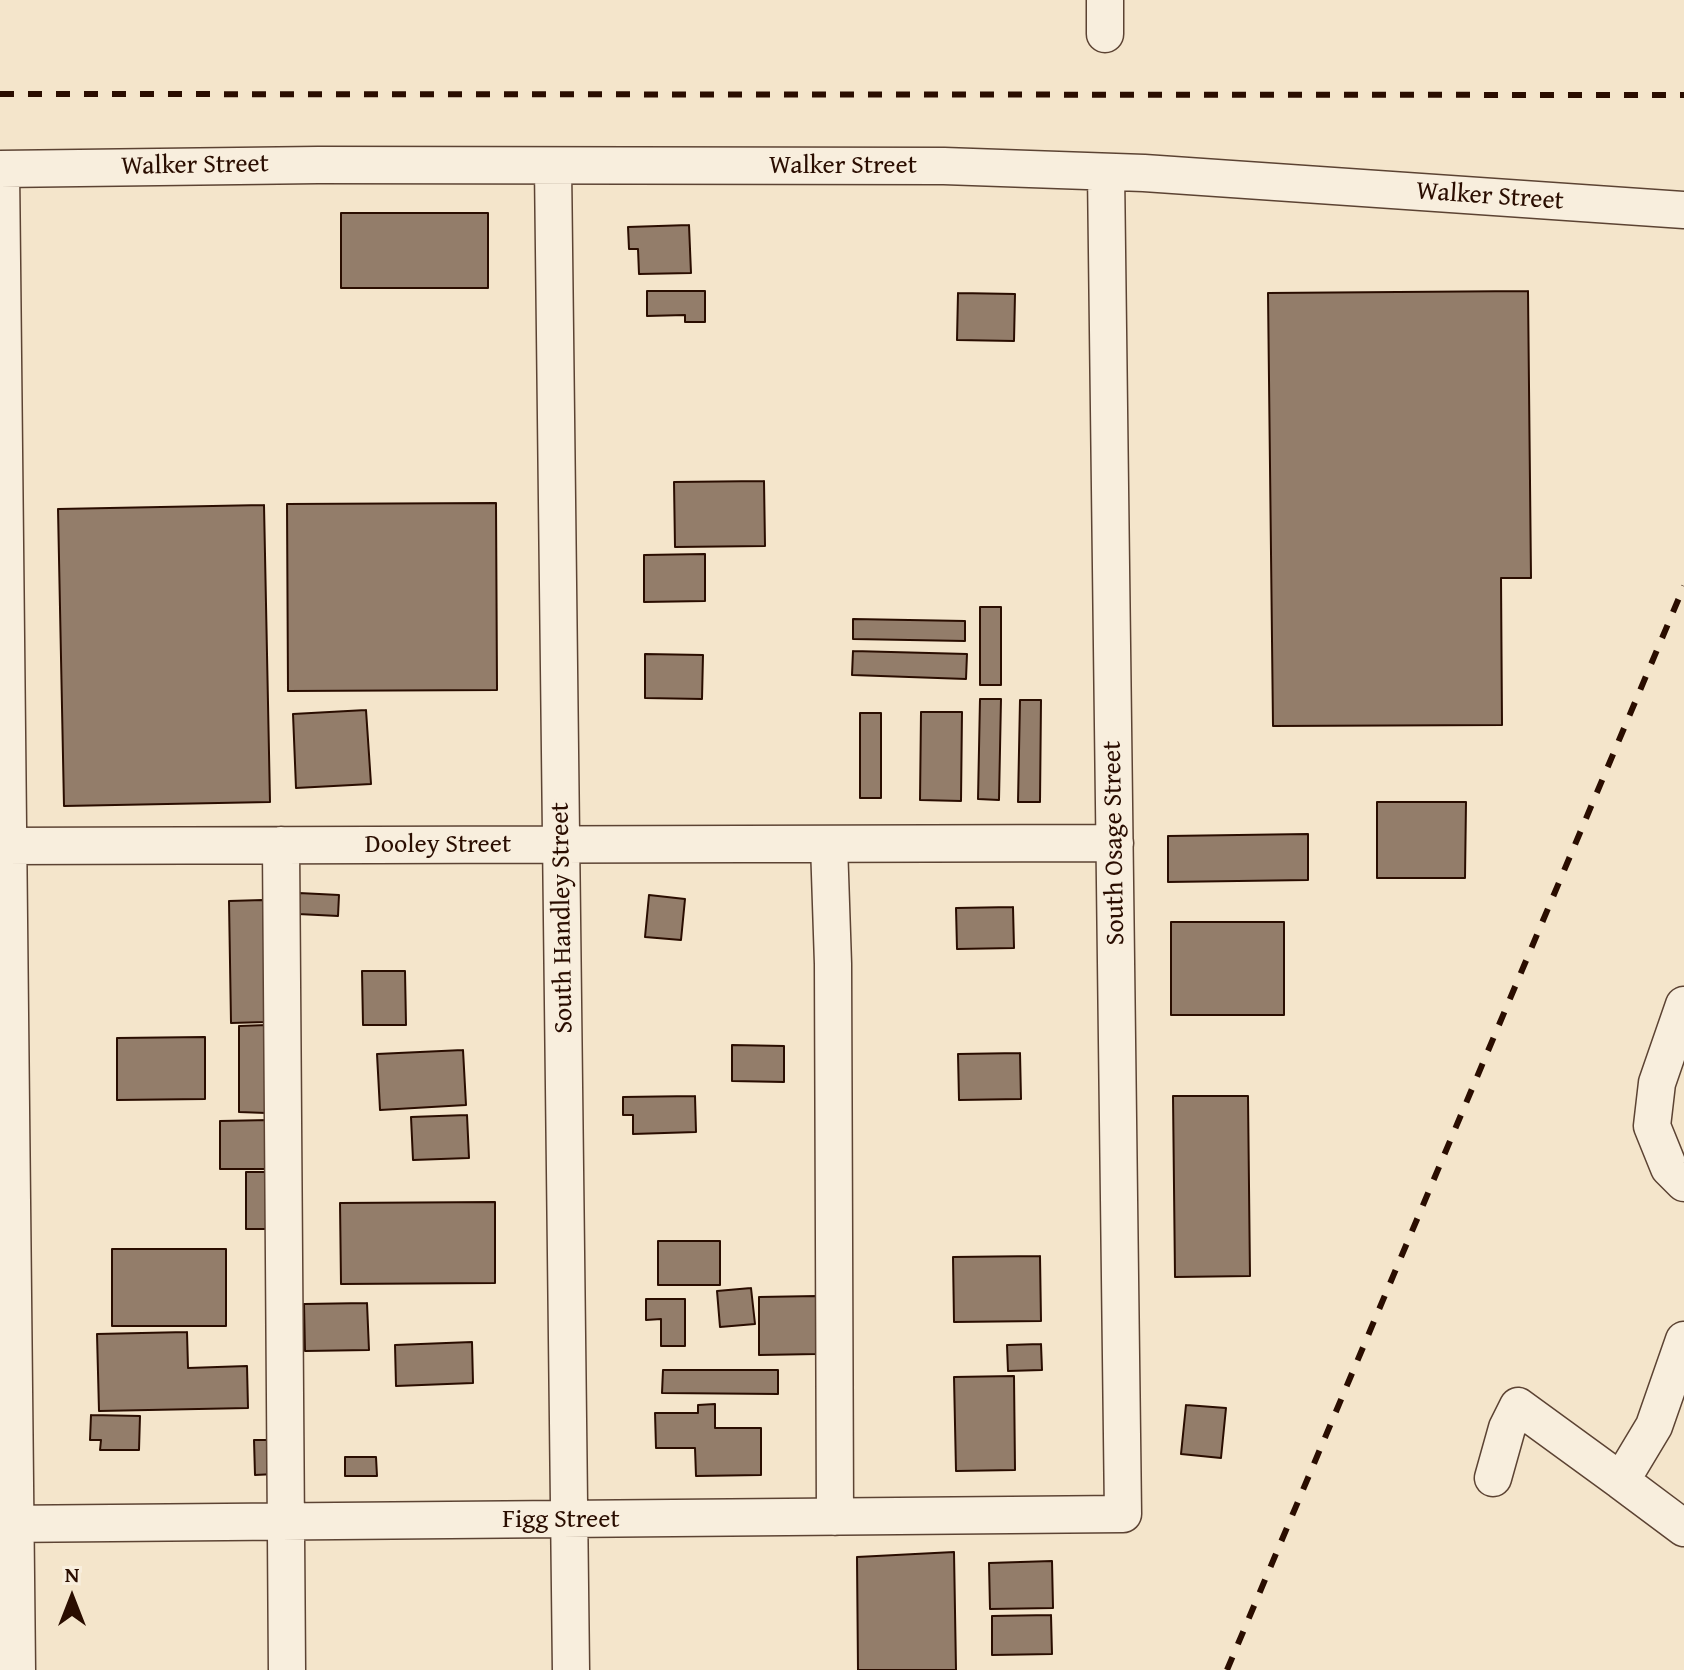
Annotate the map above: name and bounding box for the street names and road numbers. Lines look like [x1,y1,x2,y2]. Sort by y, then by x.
street label: Walker Street [121,149,269,183]
street label: Walker Street [769,150,917,182]
street label: Walker Street [1415,176,1565,218]
street label: South Osage Street [1098,740,1132,946]
street label: South Handley Street [545,802,581,1034]
street label: Dooley Street [365,829,511,861]
street label: Figg Street [502,1504,620,1536]

